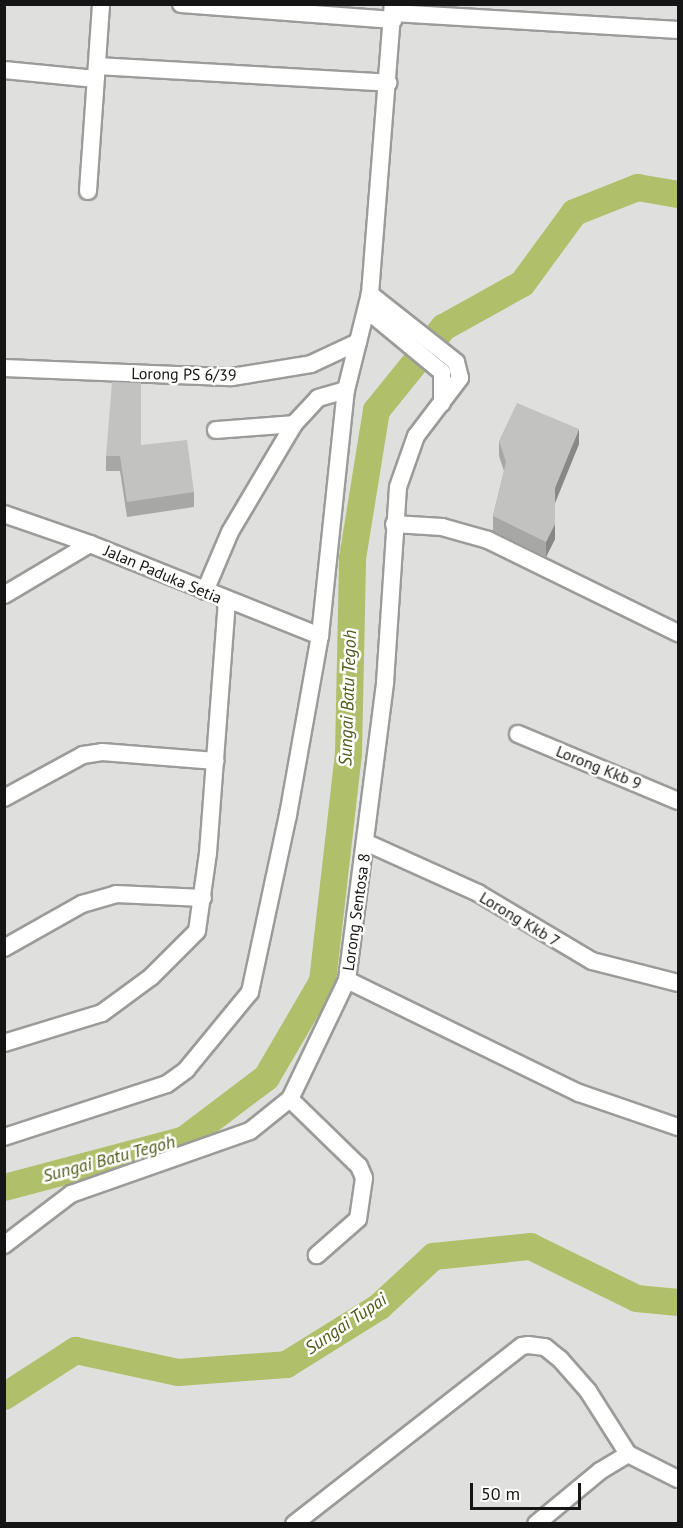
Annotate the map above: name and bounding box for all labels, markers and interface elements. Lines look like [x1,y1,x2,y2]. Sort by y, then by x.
street label: Lorong PS 6/39 [131,363,237,385]
street label: Jalan Paduka Setia [101,541,225,607]
water label: Sungai Batu Tegoh [335,629,361,767]
street label: Lorong Kkb 9 [553,741,645,793]
street label: Lorong Sentosa 8 [338,852,374,972]
street label: Lorong Kkb 7 [476,887,564,951]
water label: Sungai Batu Tegoh [40,1131,178,1187]
water label: Sungai Tupai [301,1289,391,1359]
scale bar [473,1471,584,1509]
text: 50 m [481,1482,520,1505]

